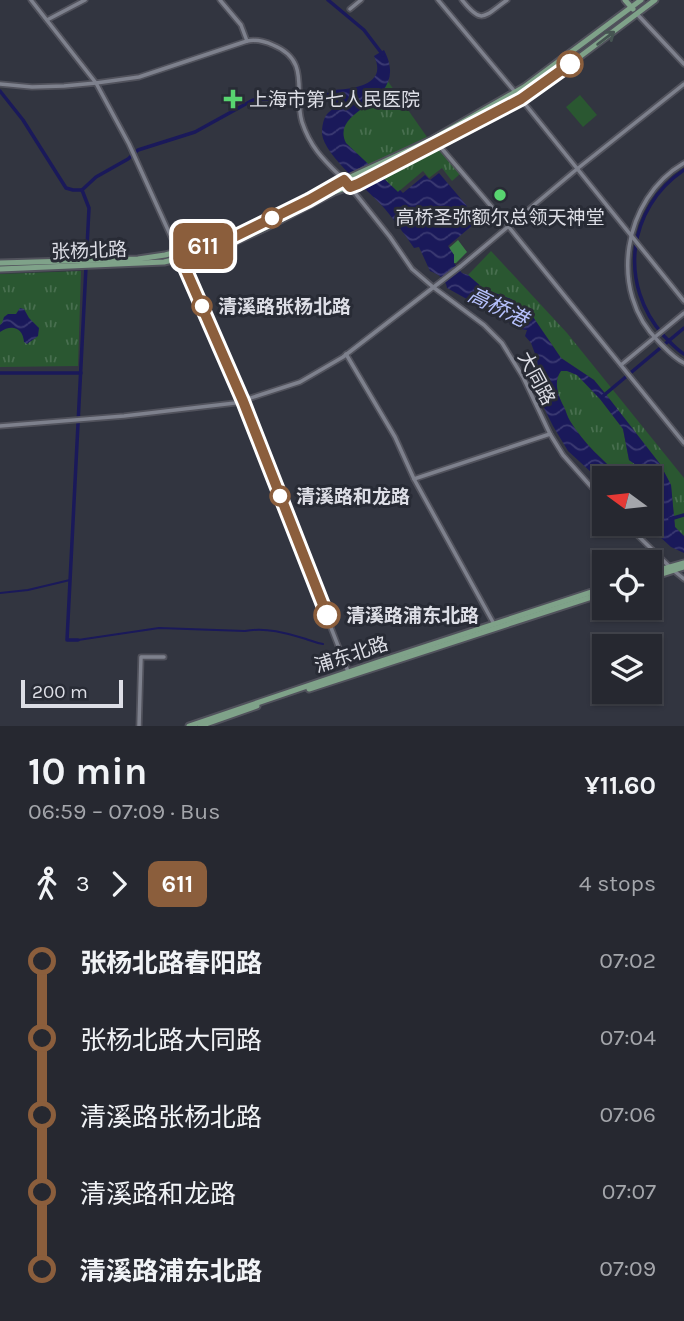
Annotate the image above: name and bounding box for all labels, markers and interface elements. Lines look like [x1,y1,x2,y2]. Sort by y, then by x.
one-way arrow [596,30,615,45]
unlabelled marker [557,51,583,77]
marker: 上海市第七人民医院 [223,89,243,109]
place label: 上海市第七人民医院 [249,89,420,111]
marker: 高桥圣弥额尔总领天神堂 [492,187,508,203]
place label: 高桥圣弥额尔总领天神堂 [395,207,605,229]
unlabelled marker [262,208,282,228]
line badge: 611 [163,223,243,269]
text: 611 [187,232,219,260]
street label: 张杨北路 [51,239,127,263]
water label: 高桥港 [464,282,534,333]
marker: 清溪路张杨北路 [192,296,212,316]
place label: 清溪路张杨北路 [218,296,351,318]
street label: 大同路 [513,348,559,409]
north arrow [592,466,662,536]
map controls [592,466,662,704]
marker: 清溪路和龙路 [270,486,290,506]
place label: 清溪路和龙路 [296,486,410,508]
button: locate [592,550,662,620]
marker: 清溪路浦东北路 [314,602,340,628]
place label: 清溪路浦东北路 [346,605,479,627]
street label: 浦东北路 [312,633,391,677]
button: layers [592,634,662,704]
scale bar [21,677,122,709]
text: 200 m [32,681,88,703]
text: 10 min [28,749,147,794]
text: ¥11.60 [584,770,656,801]
text: 06:59 – 07:09 · Bus [28,798,220,825]
icon: walk [28,865,66,903]
icon: forward [100,865,138,903]
text: 3 [76,870,90,897]
text: 611 [162,870,193,898]
text: 4 stops [579,870,656,897]
text: 07:02 [599,947,656,974]
text: 张杨北路春阳路 [80,948,262,979]
text: 07:04 [600,1024,656,1051]
text: 张杨北路大同路 [80,1025,262,1056]
text: 07:06 [599,1101,656,1128]
text: 清溪路张杨北路 [80,1102,262,1133]
text: 07:07 [602,1178,656,1205]
text: 清溪路和龙路 [80,1179,236,1210]
text: 07:09 [599,1255,656,1282]
text: 清溪路浦东北路 [80,1256,262,1287]

